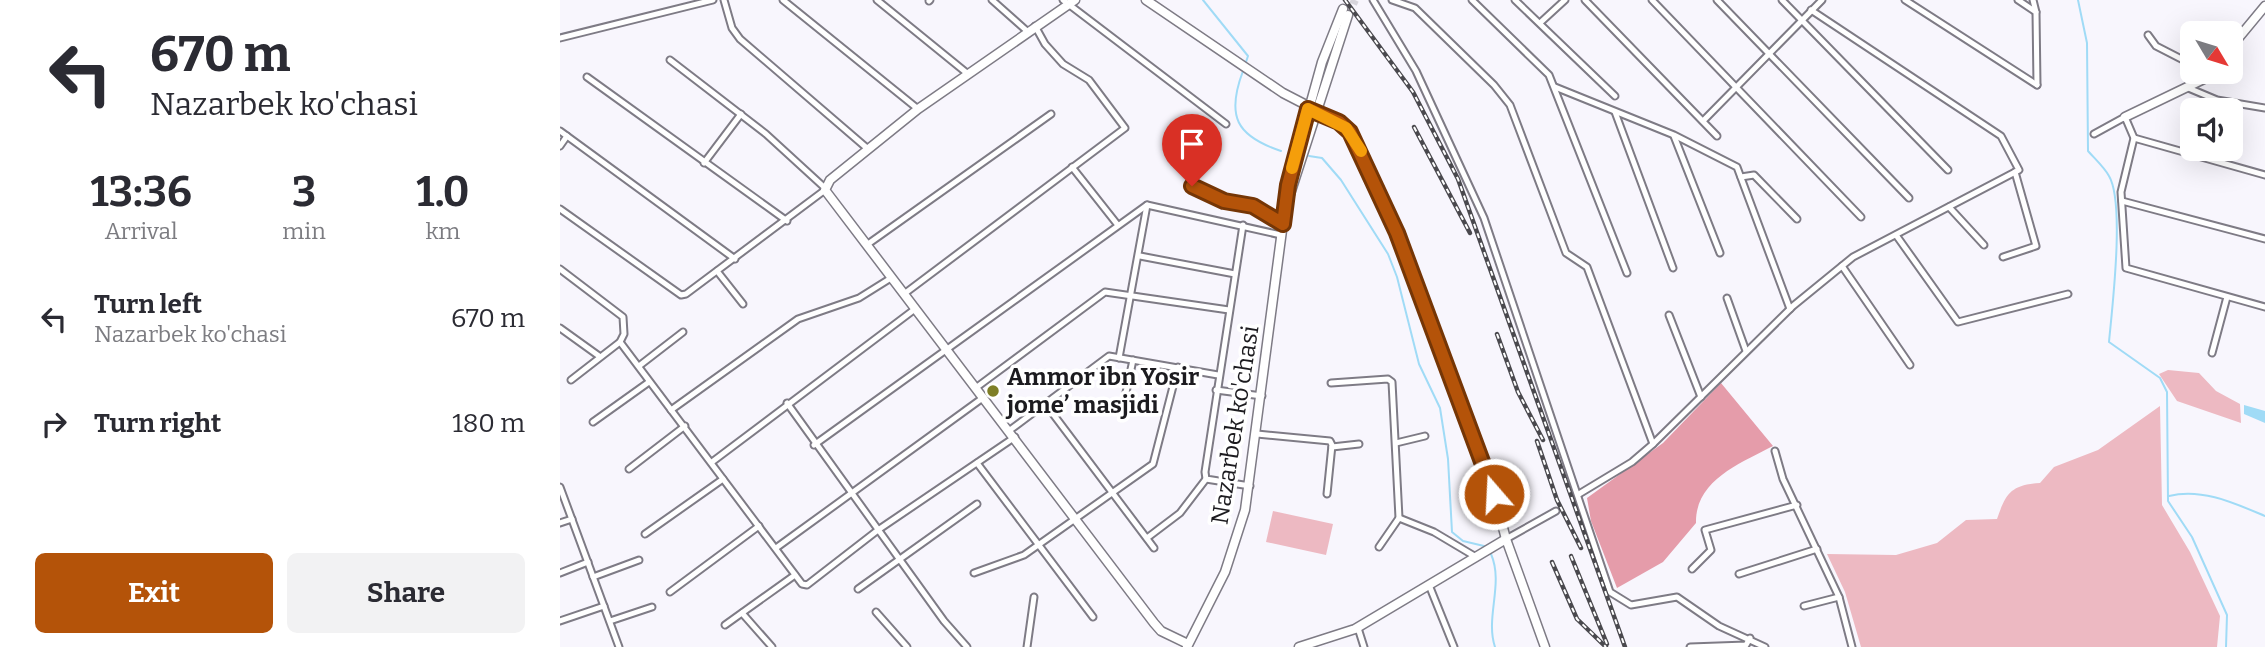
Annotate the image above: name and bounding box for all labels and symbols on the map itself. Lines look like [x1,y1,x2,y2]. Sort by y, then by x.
north arrow [2180,21,2244,84]
pin [1162,114,1222,186]
street label: Nazarbek ko'chasi [1205,324,1265,526]
place label: Ammor ibn Yosir jome’ masjidi [1005,363,1199,419]
marker: Ammor ibn Yosir jome’ masjidi [985,383,1001,399]
position arrow [1457,457,1531,531]

